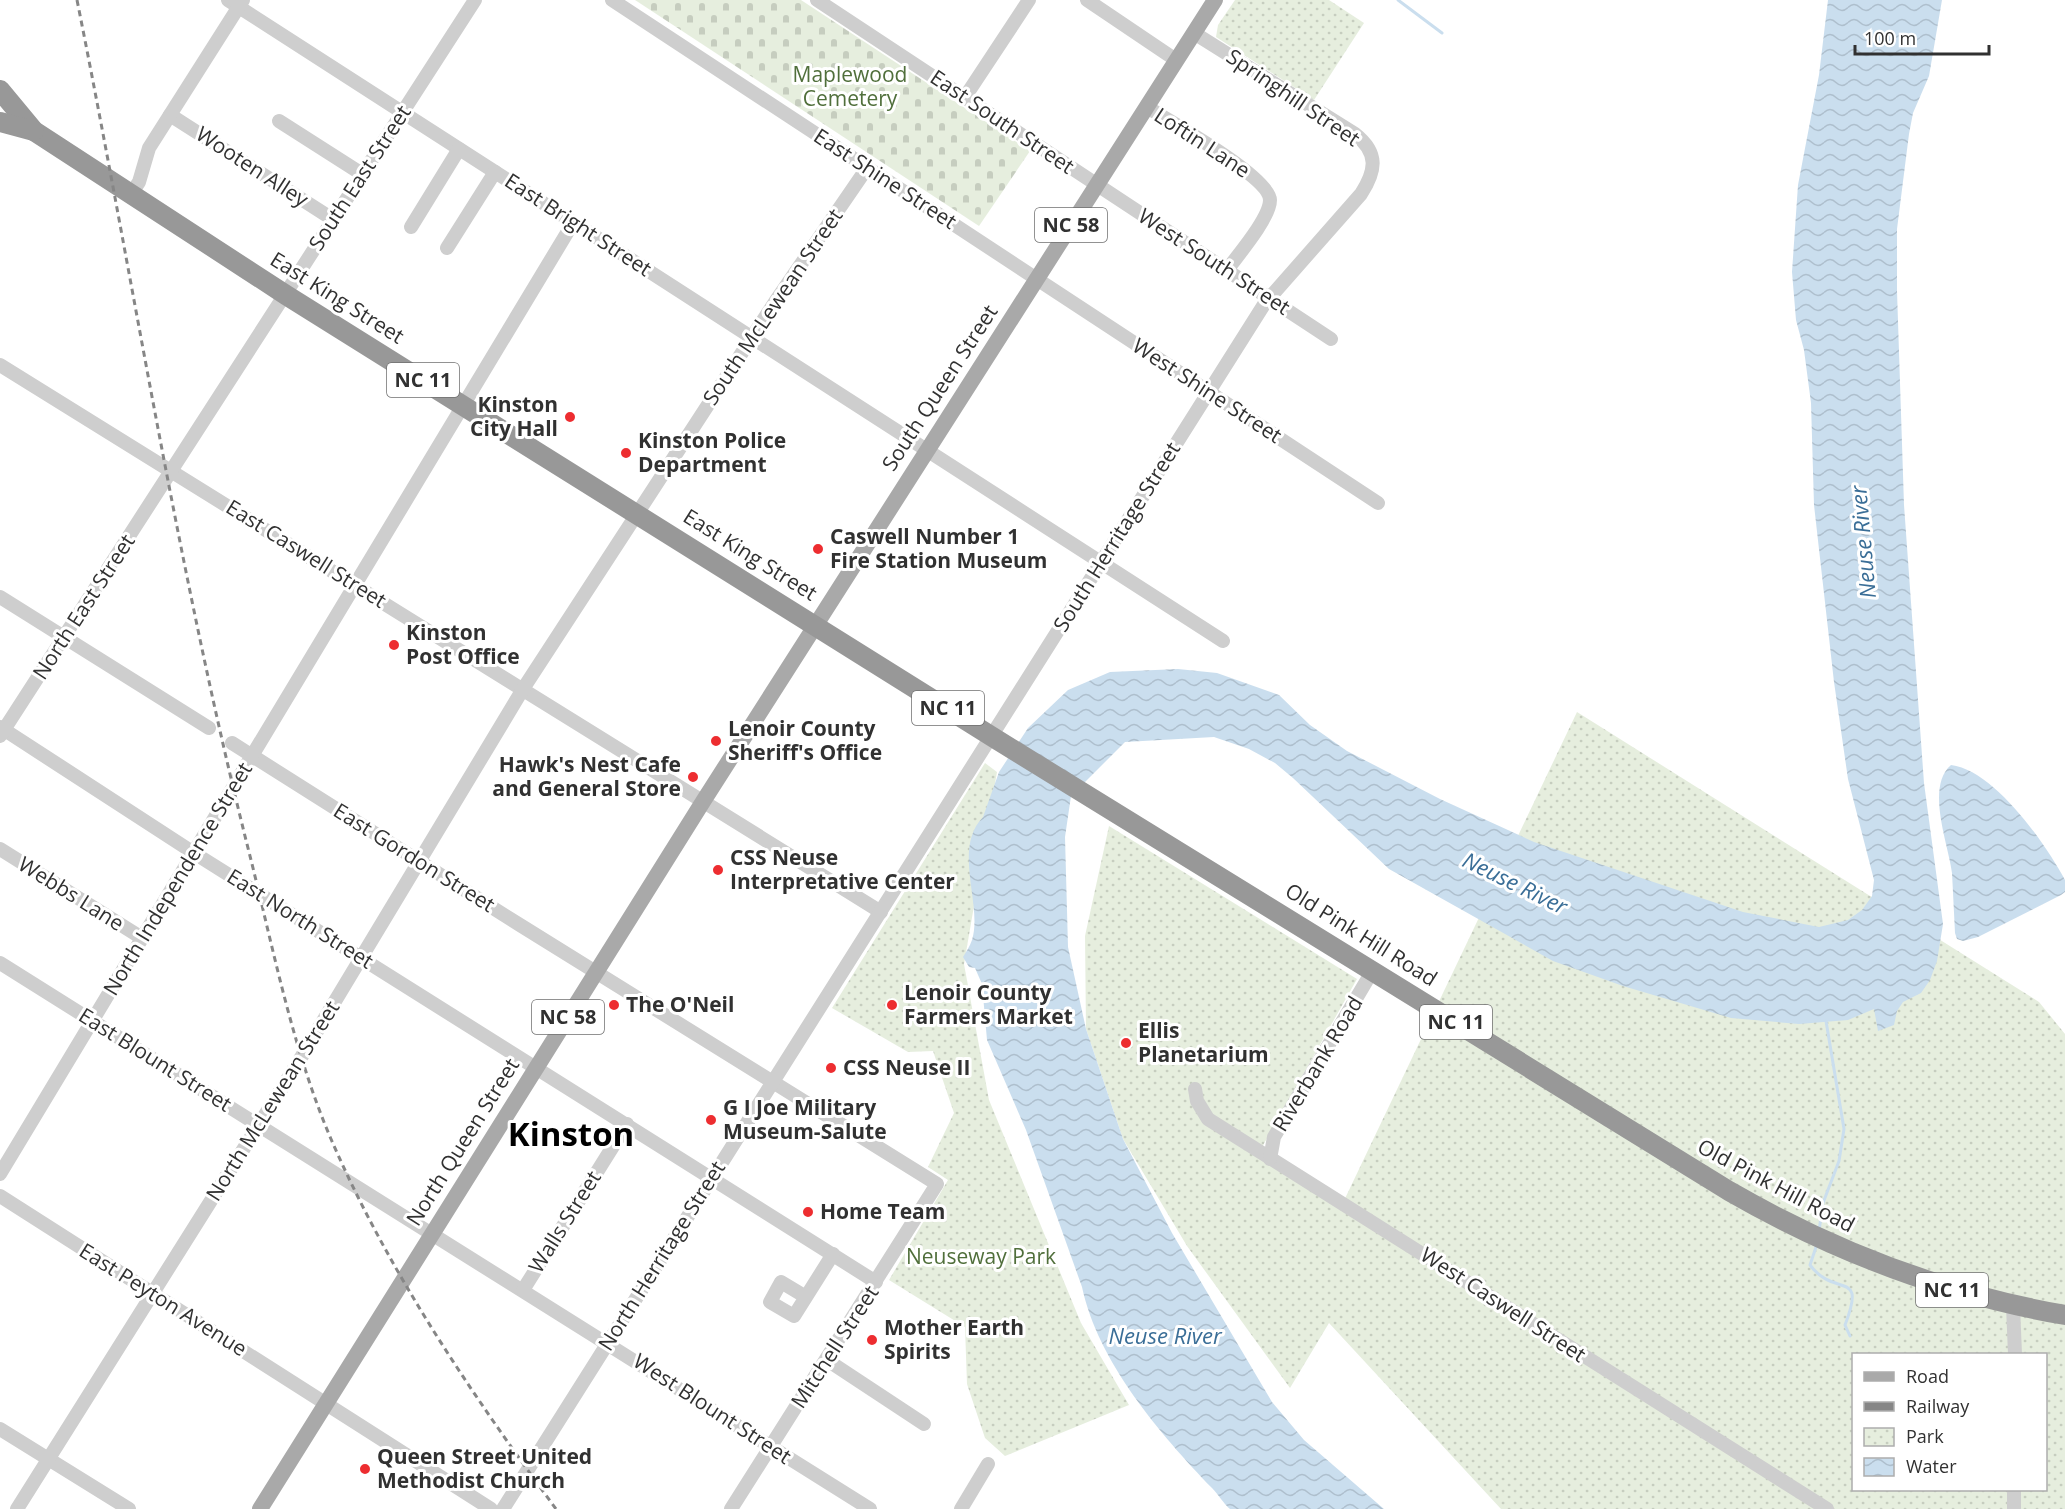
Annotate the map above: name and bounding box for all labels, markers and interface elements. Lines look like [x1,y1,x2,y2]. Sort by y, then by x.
scale bar [1855,18,1988,56]
text: 100 m [1864,26,1916,50]
street label: Springhill Street [1221,42,1366,152]
park label: Maplewood Cemetery [793,60,907,112]
street label: East South Street [925,63,1080,180]
street label: South East Street [302,99,417,255]
street label: Loftin Lane [1149,101,1256,184]
street label: Wooten Alley [191,119,314,213]
street label: East Shine Street [809,122,962,235]
street label: East Bright Street [500,166,657,282]
street label: West South Street [1133,202,1296,321]
street label: South McLewean Street [696,203,848,410]
road number: NC 58 [1035,208,1107,242]
street label: East King Street [265,245,410,350]
street label: South Queen Street [875,299,1003,476]
street label: West Shine Street [1128,331,1288,449]
road number: NC 11 [387,363,459,397]
place label: Kinston City Hall [470,390,558,442]
marker: Kinston City Hall [563,410,577,424]
place label: Kinston Police Department [638,426,786,478]
street label: South Herritage Street [1046,436,1186,637]
marker: Kinston Police Department [619,446,633,460]
water label: Neuse River [1842,483,1882,600]
street label: East Caswell Street [221,493,392,614]
street label: East King Street [678,502,823,607]
place label: Caswell Number 1 Fire Station Museum [830,522,1047,574]
street label: North East Street [26,528,141,684]
marker: Caswell Number 1 Fire Station Museum [811,542,825,556]
place label: Kinston Post Office [406,618,520,670]
marker: Kinston Post Office [387,638,401,652]
road number: NC 11 [912,691,984,725]
place label: Lenoir County Sheriff's Office [728,714,882,766]
marker: Lenoir County Sheriff's Office [709,734,723,748]
place label: Hawk's Nest Cafe and General Store [492,750,681,802]
street label: North Independence Street [96,757,258,1000]
marker: Hawk's Nest Cafe and General Store [686,770,700,784]
street label: East Gordon Street [329,796,500,918]
place label: CSS Neuse Interpretative Center [730,843,955,895]
water label: Neuse River [1458,844,1574,921]
street label: Webbs Lane [13,850,130,937]
street label: East North Street [222,862,379,974]
marker: CSS Neuse Interpretative Center [711,863,725,877]
street label: Old Pink Hill Road [1280,876,1443,992]
place label: Lenoir County Farmers Market [904,978,1073,1030]
place label: The O'Neil [626,990,734,1018]
street label: Riverbank Road [1266,991,1369,1136]
street label: North McLewean Street [199,995,345,1206]
marker: The O'Neil [607,998,621,1012]
marker: Lenoir County Farmers Market [885,998,899,1012]
road number: NC 58 [532,1000,604,1034]
street label: East Blount Street [74,1001,237,1117]
road number: NC 11 [1420,1005,1492,1039]
place label: Ellis Planetarium [1138,1016,1269,1068]
marker: Ellis Planetarium [1119,1036,1133,1050]
street label: North Queen Street [399,1052,525,1231]
place label: CSS Neuse II [843,1053,970,1081]
marker: CSS Neuse II [824,1061,838,1075]
place label: G I Joe Military Museum-Salute [723,1093,887,1145]
district label: Kinston [508,1111,634,1156]
marker: G I Joe Military Museum-Salute [704,1113,718,1127]
street label: Old Pink Hill Road [1693,1132,1860,1238]
street label: North Herritage Street [591,1155,731,1356]
street label: Walls Street [522,1165,607,1278]
place label: Home Team [820,1197,945,1225]
marker: Home Team [801,1205,815,1219]
street label: East Peyton Avenue [74,1236,253,1362]
street label: West Caswell Street [1415,1240,1592,1368]
park label: Neuseway Park [906,1242,1056,1270]
road number: NC 11 [1916,1273,1988,1307]
street label: Mitchell Street [784,1280,884,1413]
place label: Mother Earth Spirits [884,1313,1024,1365]
water label: Neuse River [1108,1320,1223,1350]
marker: Mother Earth Spirits [865,1333,879,1347]
street label: West Blount Street [628,1347,797,1470]
legend [1852,1353,2047,1491]
text: Road [1906,1364,1949,1388]
text: Railway [1906,1394,1970,1418]
text: Park [1906,1424,1944,1448]
place label: Queen Street United Methodist Church [377,1442,592,1494]
text: Water [1906,1454,1957,1478]
marker: Queen Street United Methodist Church [358,1462,372,1476]

